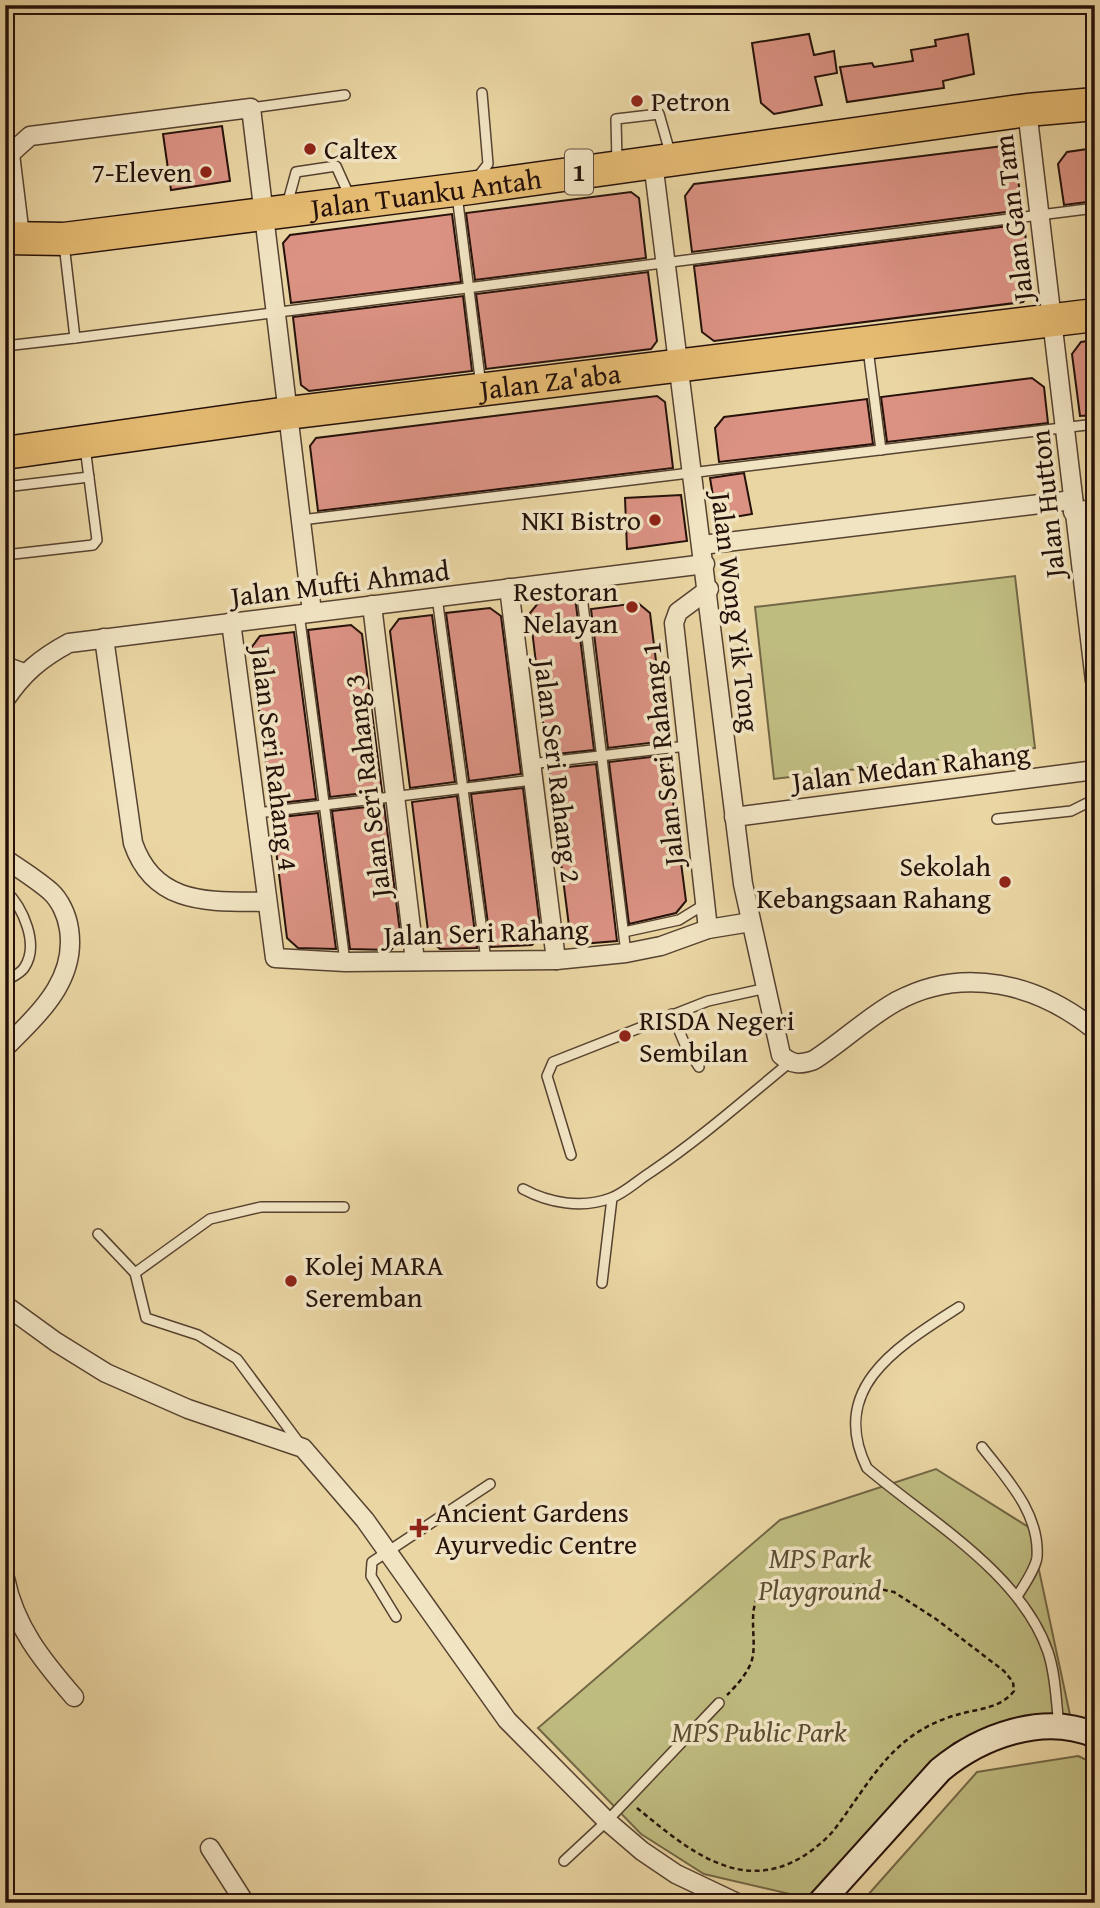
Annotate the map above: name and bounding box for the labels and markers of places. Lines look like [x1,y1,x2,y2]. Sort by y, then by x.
place label: Petron [651,80,730,121]
marker: Petron [629,93,645,109]
place label: Caltex [324,128,398,169]
marker: Caltex [302,141,318,157]
place label: 7-Eleven [92,151,192,192]
marker: 7-Eleven [198,164,214,180]
place label: NKI Bistro [521,499,641,540]
marker: NKI Bistro [647,512,663,528]
place label: Restoran Nelayan [513,570,618,643]
marker: Restoran Nelayan [624,599,640,615]
place label: Sekolah Kebangsaan Rahang [756,845,991,918]
marker: Sekolah Kebangsaan Rahang [997,874,1013,890]
place label: RISDA Negeri Sembilan [639,999,795,1072]
marker: RISDA Negeri Sembilan [617,1028,633,1044]
place label: Kolej MARA Seremban [305,1244,444,1317]
marker: Kolej MARA Seremban [283,1273,299,1289]
place label: Ancient Gardens Ayurvedic Centre [435,1491,637,1564]
marker: Ancient Gardens Ayurvedic Centre [409,1518,429,1538]

